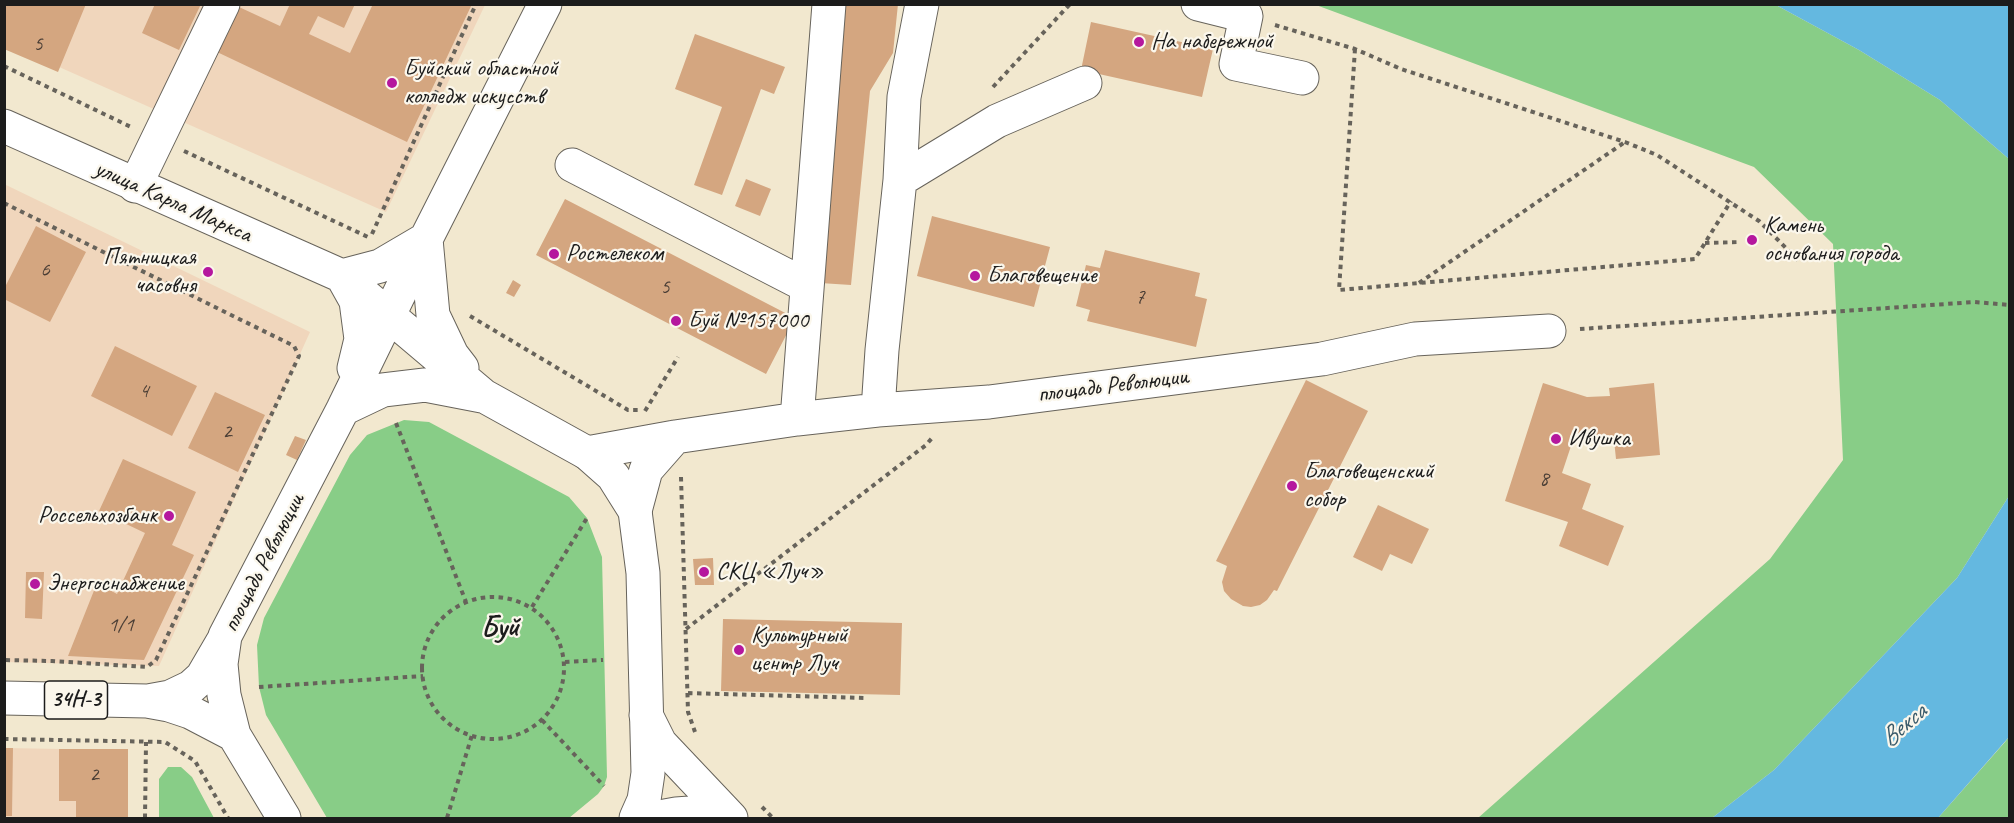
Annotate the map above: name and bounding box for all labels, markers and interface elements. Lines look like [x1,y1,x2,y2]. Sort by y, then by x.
place label: На набережной [1151,28,1273,56]
house number: 5 [33,31,43,57]
marker: На набережной [1132,35,1146,49]
place label: Буйский областной колледж искусств [404,55,558,111]
marker: Буйский областной колледж искусств [385,76,399,90]
street label: улица Карла Маркса [90,154,256,250]
place label: Камень основания города [1764,212,1898,268]
marker: Камень основания города [1745,233,1759,247]
place label: Ростелеком [566,240,663,268]
place label: Пятницкая часовня [103,244,196,300]
marker: Ростелеком [547,247,561,261]
house number: 6 [40,257,50,283]
place label: Благовещение [987,262,1097,290]
marker: Пятницкая часовня [201,265,215,279]
marker: Благовещение [968,269,982,283]
house number: 5 [660,274,670,300]
house number: 7 [1135,284,1145,310]
place label: Буй №157000 [688,307,809,335]
marker: Буй №157000 [669,314,683,328]
street label: площадь Революции [1036,362,1190,410]
house number: 4 [139,378,149,404]
house number: 2 [222,419,232,445]
place label: Ивушка [1568,425,1630,453]
marker: Ивушка [1549,432,1563,446]
place label: Благовещенский собор [1304,458,1434,514]
house number: 8 [1539,466,1549,492]
marker: Благовещенский собор [1285,479,1299,493]
street label: площадь Революции [217,489,311,637]
place label: Россельхозбанк [38,502,157,530]
marker: Россельхозбанк [162,509,176,523]
place label: СКЦ «Луч» [716,558,824,586]
marker: СКЦ «Луч» [697,565,711,579]
place label: Энергоснабжение [47,570,184,598]
marker: Энергоснабжение [28,577,42,591]
district label: Буй [481,610,519,646]
house number: 1/1 [108,612,134,638]
place label: Культурный центр Луч [751,622,847,678]
marker: Культурный центр Луч [732,643,746,657]
road number: 34Н-3 [44,681,107,719]
water label: Векса [1875,698,1933,754]
house number: 2 [89,762,99,788]

